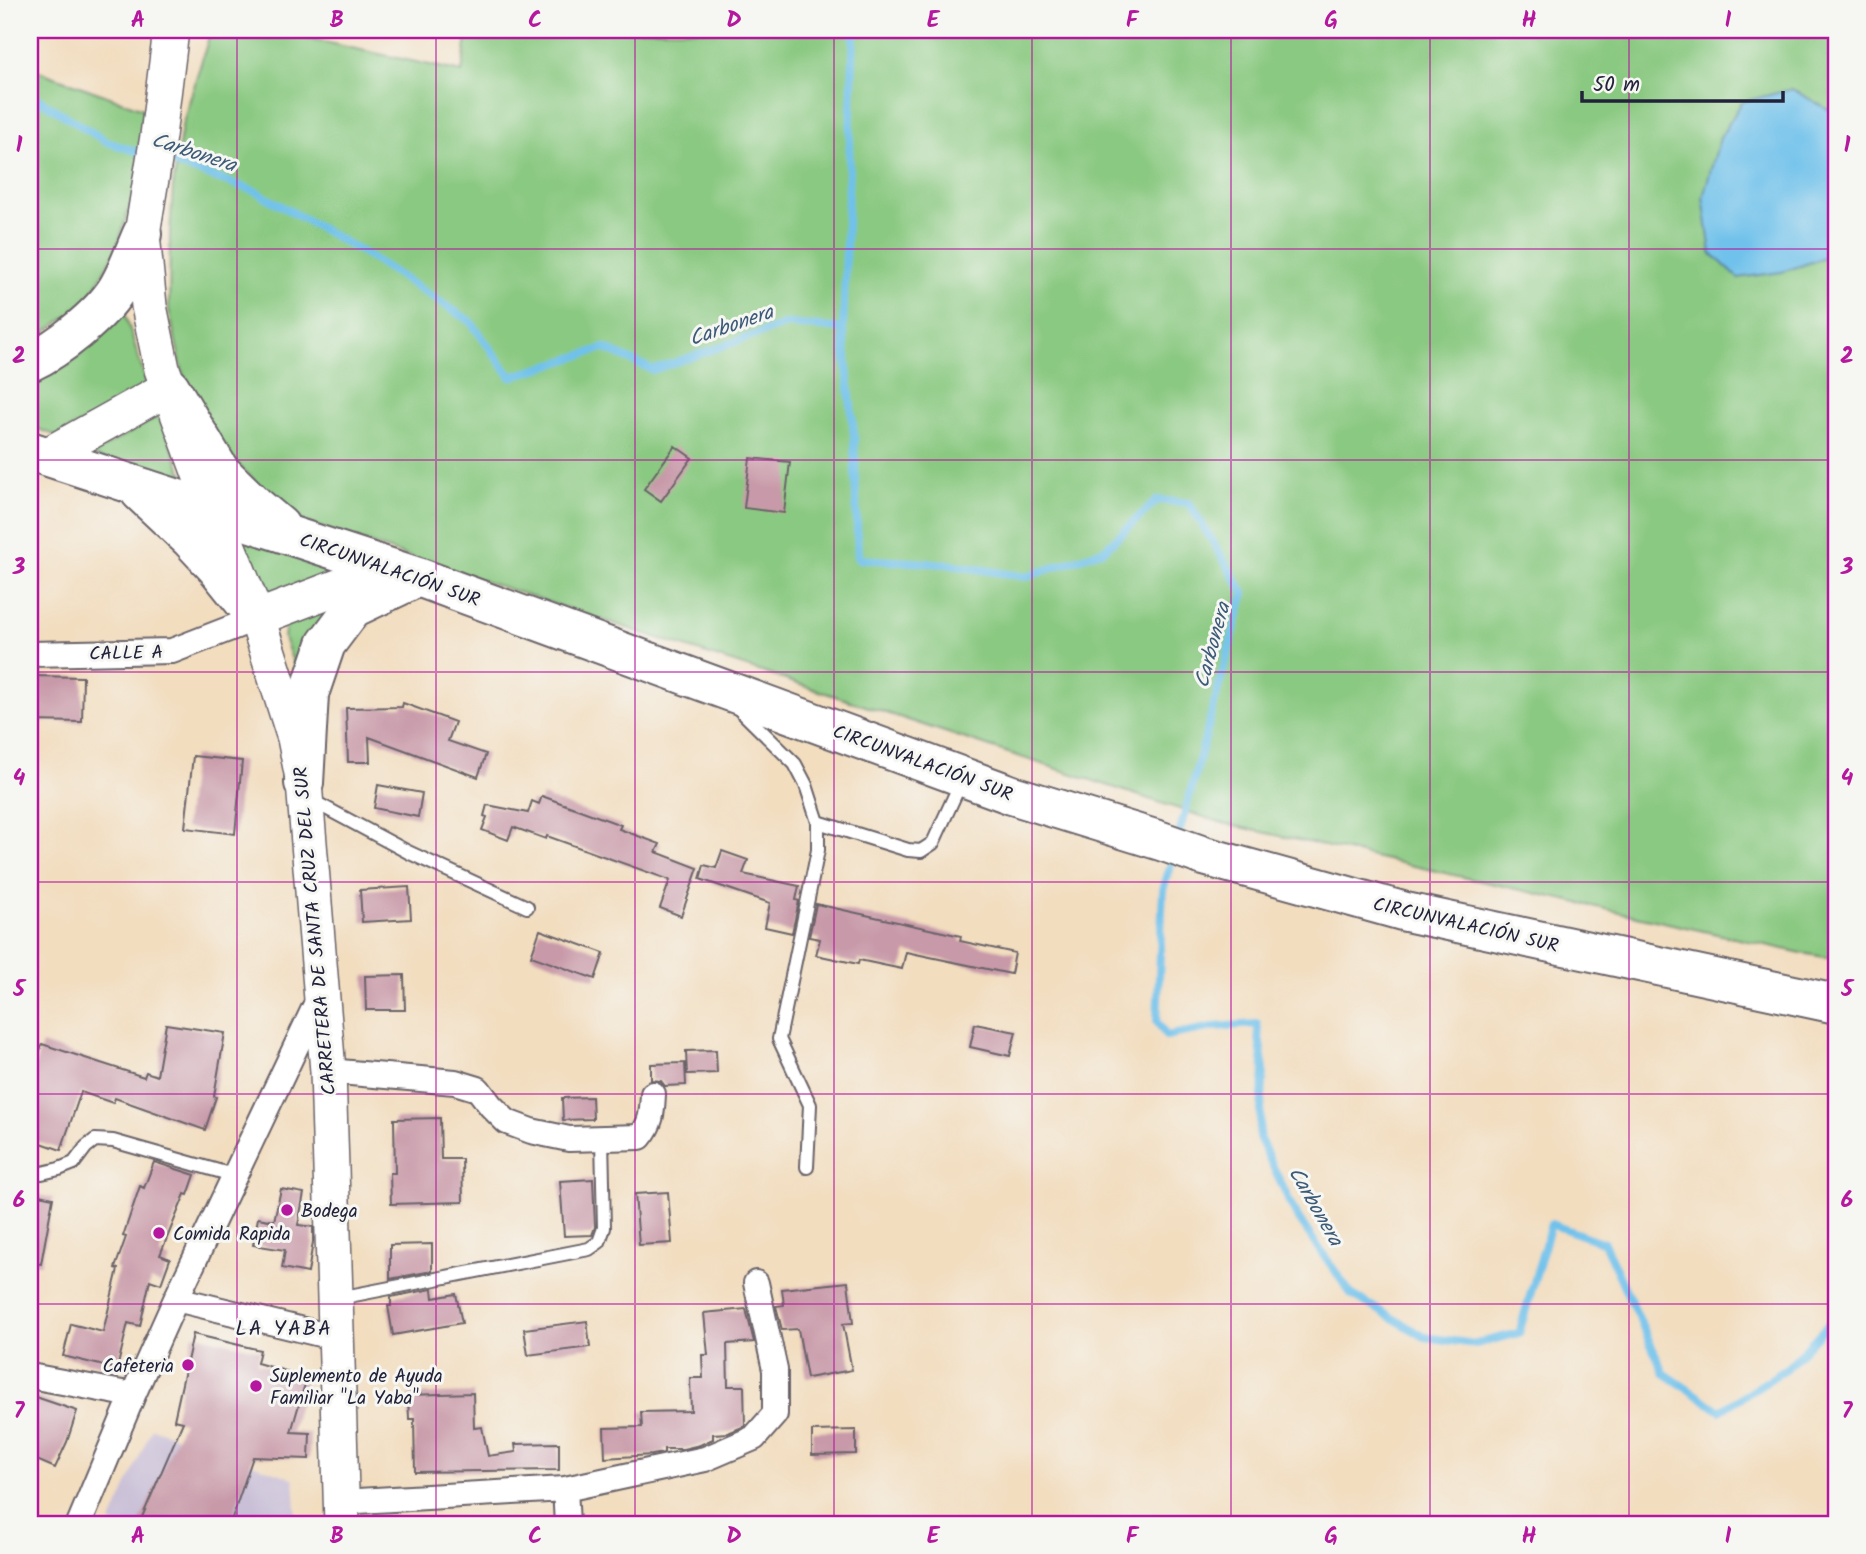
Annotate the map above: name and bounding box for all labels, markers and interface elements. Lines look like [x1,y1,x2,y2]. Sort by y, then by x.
text: A [131,3,145,39]
text: B [330,3,344,39]
text: C [528,3,542,39]
text: D [726,3,742,39]
text: E [927,3,941,39]
text: F [1126,3,1140,39]
text: G [1324,3,1338,39]
text: H [1522,3,1537,39]
text: I [1724,3,1732,39]
scale bar [1582,60,1784,104]
text: 50 m [1593,69,1640,102]
water label: Carbonera [147,124,241,183]
text: 1 [16,128,23,164]
text: 1 [1844,128,1851,164]
water label: Carbonera [685,296,779,356]
text: 2 [12,339,26,375]
text: 2 [1840,339,1854,375]
street label: CIRCUNVALACIÓN SUR [295,526,484,616]
text: 3 [12,550,26,586]
text: 3 [1840,550,1854,586]
water label: Carbonera [1186,598,1241,692]
street label: CALLE A [89,638,163,670]
street label: CIRCUNVALACIÓN SUR [828,717,1016,810]
text: 4 [13,761,26,797]
text: 4 [1841,761,1854,797]
street label: CARRETERA DE SANTA CRUZ DEL SUR [287,765,345,1096]
street label: CIRCUNVALACIÓN SUR [1370,890,1561,962]
text: 5 [12,972,27,1008]
text: 5 [1840,972,1855,1008]
water label: Carbonera [1279,1161,1351,1254]
text: 6 [13,1183,25,1219]
text: 6 [1841,1183,1853,1219]
place label: Bodega [301,1197,358,1227]
marker: Bodega [279,1202,295,1218]
place label: Comida Rapida [173,1220,291,1250]
marker: Comida Rapida [151,1225,167,1241]
district label: LA YABA [235,1313,333,1346]
place label: Cafeteria [102,1352,174,1382]
marker: Cafeteria [180,1357,196,1373]
place label: Suplemento de Ayuda Familiar "La Yaba" [270,1362,443,1414]
marker: Suplemento de Ayuda Familiar "La Yaba" [248,1378,264,1394]
text: 7 [14,1394,26,1430]
text: 7 [1842,1394,1854,1430]
text: A [131,1519,145,1554]
text: B [330,1519,344,1554]
text: C [528,1519,542,1554]
text: D [726,1519,742,1554]
text: E [927,1519,941,1554]
text: F [1126,1519,1140,1554]
text: G [1324,1519,1338,1554]
text: H [1522,1519,1537,1554]
text: I [1724,1519,1732,1554]

